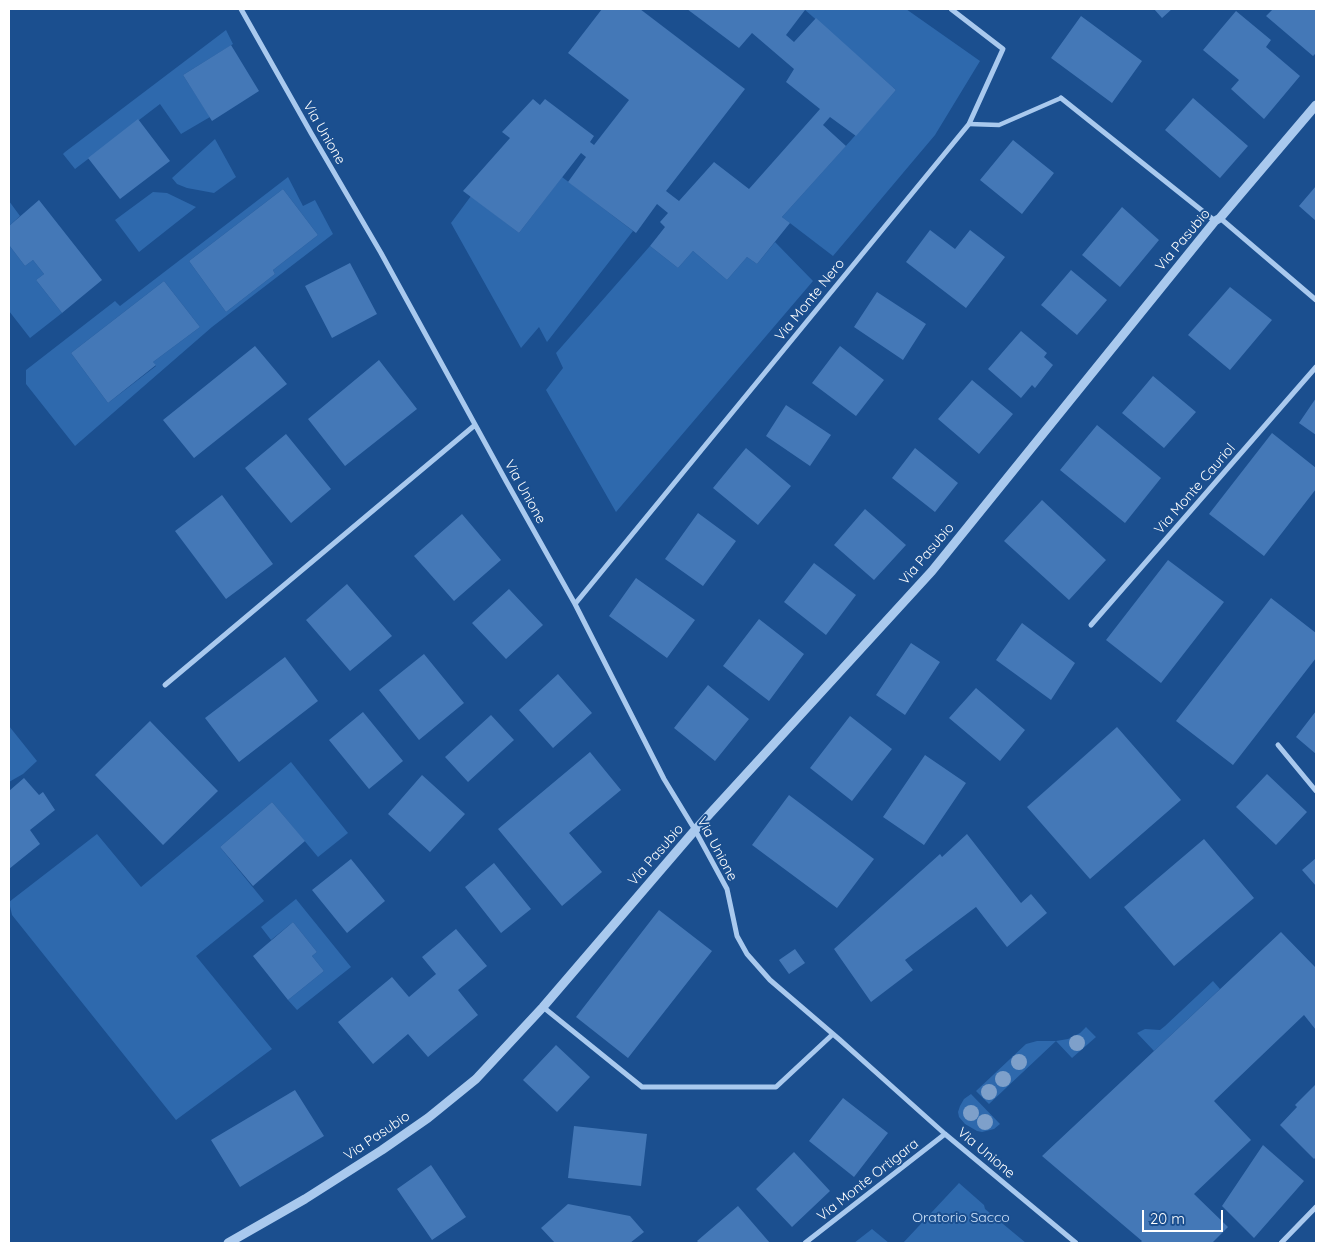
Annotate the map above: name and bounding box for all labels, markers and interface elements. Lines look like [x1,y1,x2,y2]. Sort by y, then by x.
street label: Via Unione [299,98,349,168]
street label: Via Pasubio [1152,206,1214,274]
street label: Via Monte Nero [772,256,848,344]
street label: Via Monte Cauriol [1151,440,1239,538]
street label: Via Unione [501,457,549,527]
street label: Via Pasubio [896,520,958,588]
street label: Via Unione [693,814,741,884]
street label: Via Pasubio [625,821,687,889]
street label: Via Pasubio [341,1108,413,1164]
street label: Via Unione [954,1124,1018,1182]
street label: Via Monte Ortigara [814,1135,922,1225]
scale bar [1145,1200,1226,1232]
text: 20 m [1150,1209,1185,1228]
park label: Oratorio Sacco [912,1210,1010,1226]

